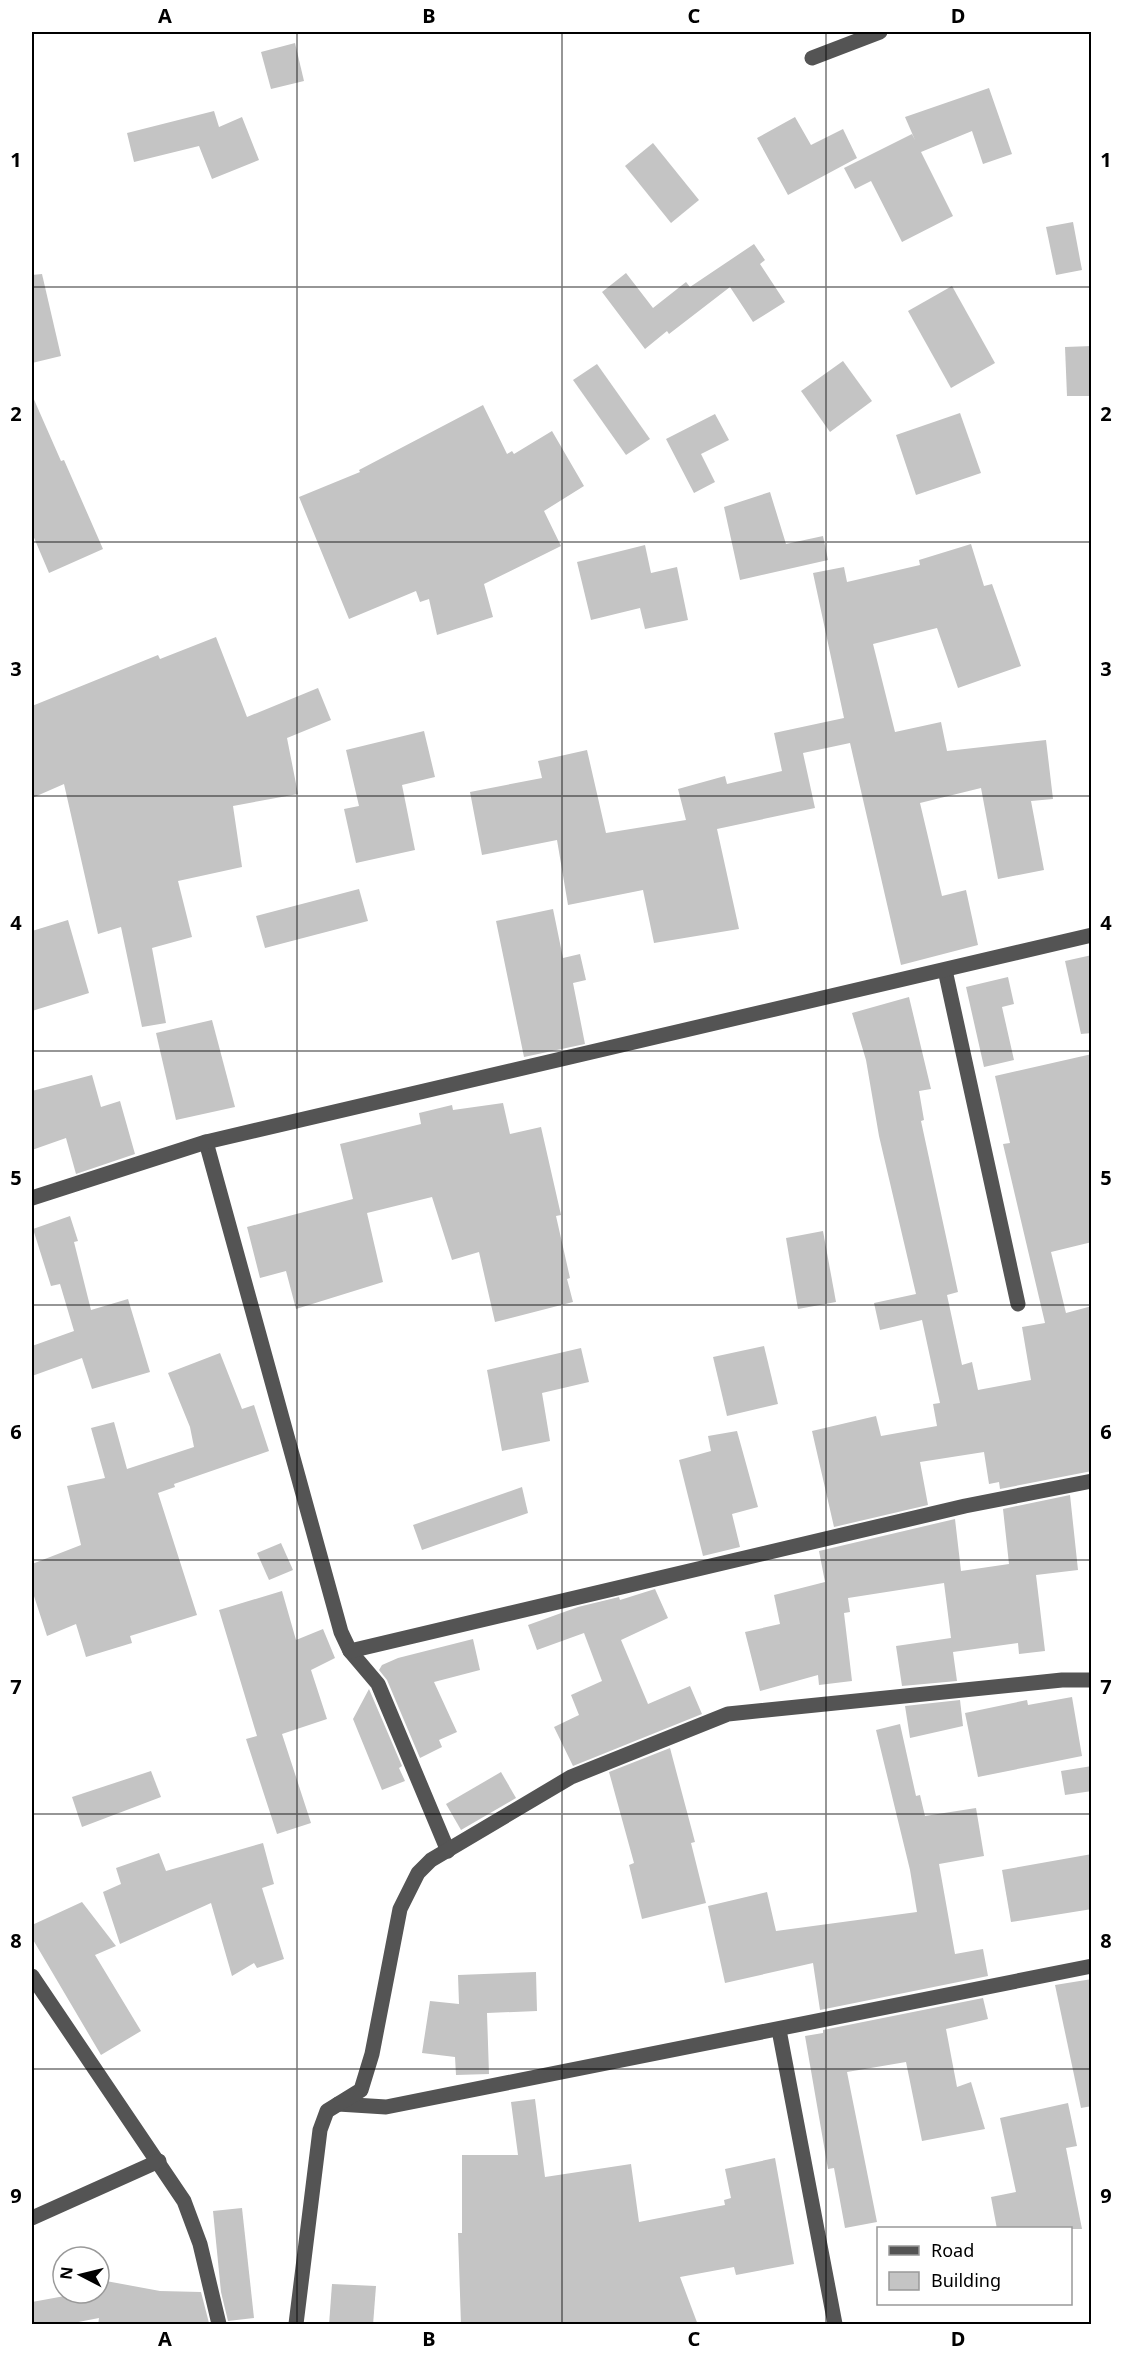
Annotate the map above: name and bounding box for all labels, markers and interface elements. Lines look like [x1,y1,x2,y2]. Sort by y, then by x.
text: A [158,2,172,29]
text: B [422,2,436,29]
text: C [688,2,701,29]
text: D [951,2,965,29]
text: 1 [10,146,22,173]
text: 1 [1100,146,1112,173]
text: 2 [10,400,22,427]
text: 2 [1100,400,1112,427]
text: 3 [10,655,22,682]
text: 3 [1100,655,1112,682]
text: 4 [10,909,22,936]
text: 4 [1100,909,1112,936]
text: 5 [10,1164,22,1191]
text: 5 [1100,1164,1112,1191]
text: 6 [10,1418,22,1445]
text: 6 [1100,1418,1112,1445]
text: 7 [10,1673,22,1700]
text: 7 [1100,1673,1112,1700]
text: 8 [10,1927,22,1954]
text: 8 [1100,1927,1112,1954]
text: 9 [10,2182,22,2209]
text: 9 [1100,2182,1112,2209]
legend [877,2227,1072,2305]
text: Road [931,2238,974,2262]
north arrow [51,2245,111,2305]
text: N [54,2265,78,2281]
text: Building [931,2268,1001,2292]
text: A [158,2325,172,2352]
text: B [422,2325,436,2352]
text: C [688,2325,701,2352]
text: D [951,2325,965,2352]

